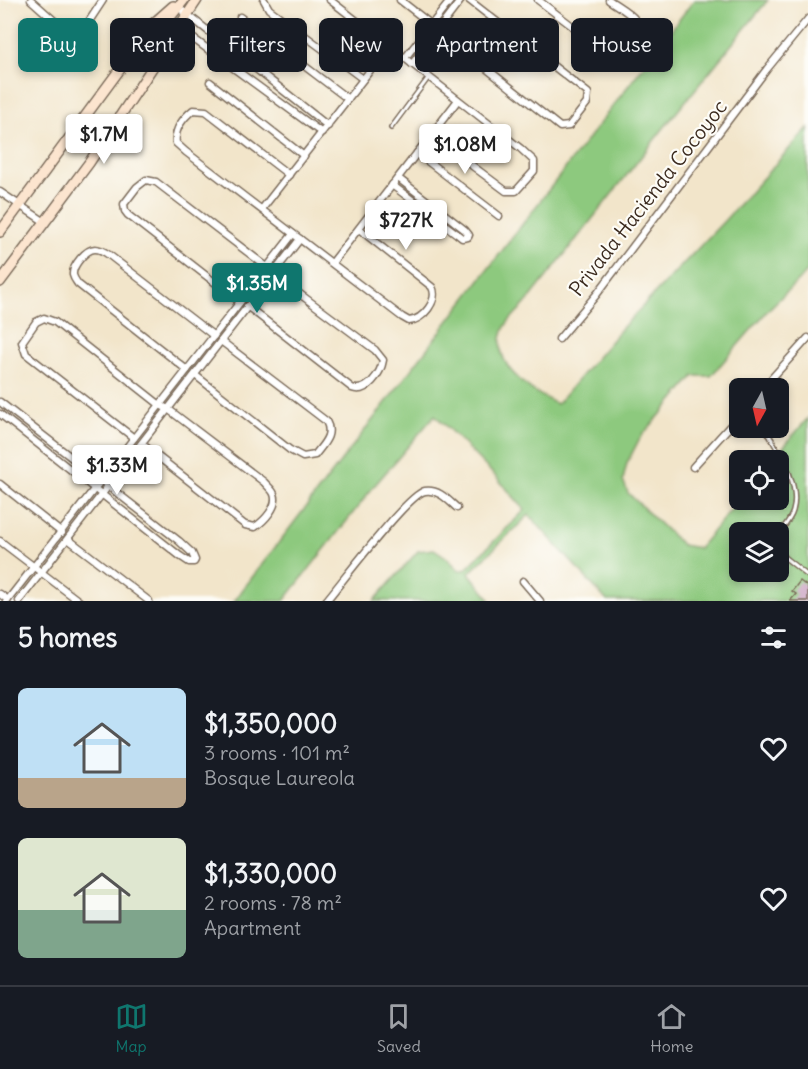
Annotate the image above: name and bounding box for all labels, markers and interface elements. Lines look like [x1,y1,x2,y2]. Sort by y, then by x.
chip: Buy [18,18,98,72]
chip: Rent [110,18,195,72]
chip: Filters [207,18,307,72]
chip: New [319,18,403,72]
chip: Apartment [415,18,559,72]
chip: House [571,18,673,72]
street label: Privada Hacienda Cocoyoc [563,94,732,301]
pin: $1.7M [62,114,146,165]
text: $1.7M [80,121,128,146]
pin: $1.08M [416,124,514,175]
text: $1.08M [433,131,497,156]
pin: $727K [364,200,448,251]
text: $727K [379,207,433,232]
pin: $1.35M [208,263,306,314]
text: $1.35M [226,270,288,295]
north arrow [729,378,789,438]
map controls [729,378,789,582]
pin: $1.33M [68,445,166,496]
button: locate [729,450,789,510]
text: $1.33M [86,452,148,477]
button: layers [729,522,789,582]
text: 5 homes [18,621,117,654]
icon: filters [757,621,790,654]
text: $1,350,000 [204,707,337,740]
icon: home [66,712,138,784]
icon: heart [757,732,790,765]
text: 3 rooms · 101 m² [204,740,350,765]
text: Bosque Laureola [204,765,355,790]
text: $1,330,000 [204,857,337,890]
icon: home [66,862,138,934]
icon: heart [757,882,790,915]
text: 2 rooms · 78 m² [204,890,342,915]
text: Apartment [204,915,301,940]
tab: Map [115,1000,148,1056]
tab: Saved [377,1000,421,1056]
tab: Home [650,1000,693,1056]

